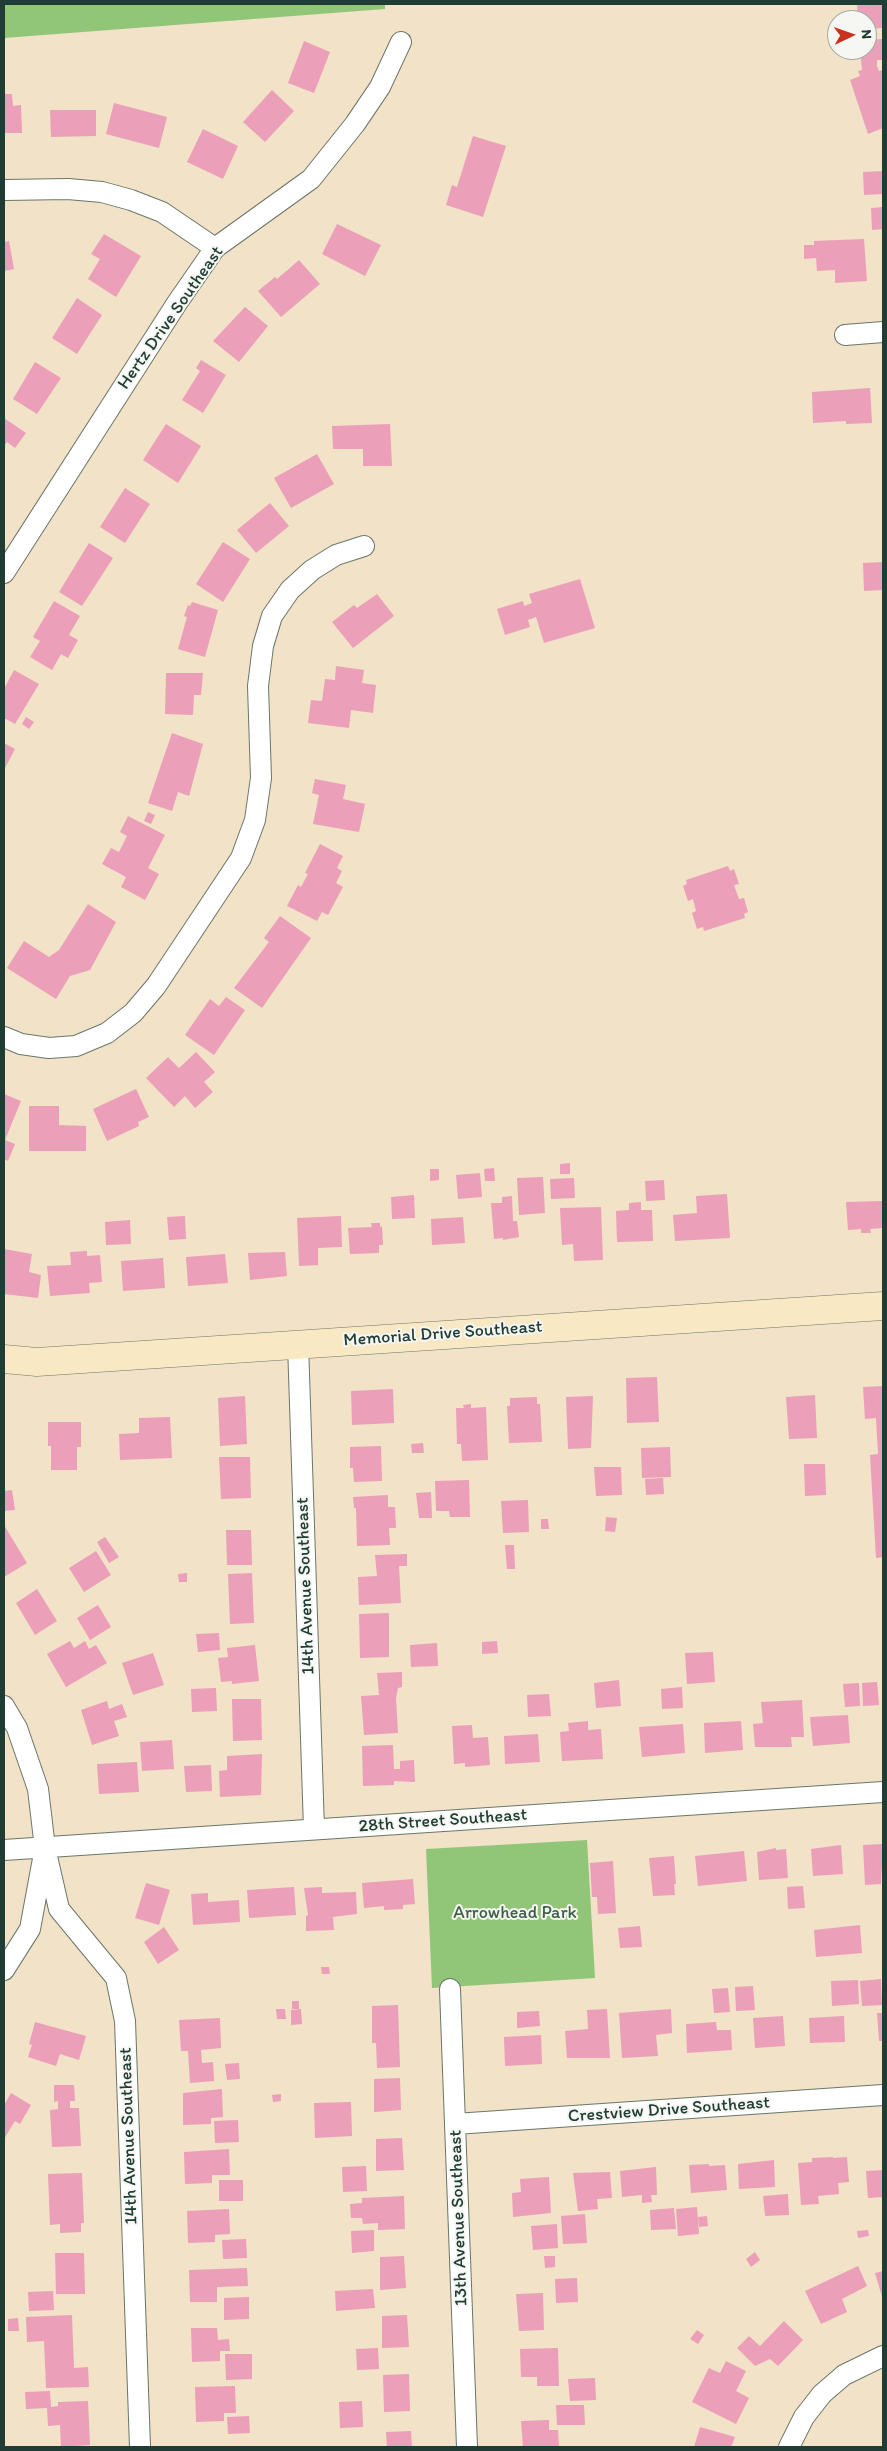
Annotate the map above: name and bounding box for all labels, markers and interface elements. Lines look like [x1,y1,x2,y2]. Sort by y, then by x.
north arrow [827,10,877,60]
text: N [858,29,875,39]
street label: Hertz Drive Southeast [113,242,229,394]
street label: Memorial Drive Southeast [343,1316,543,1352]
street label: 14th Avenue Southeast [292,1497,320,1675]
street label: 28th Street Southeast [358,1804,528,1838]
park label: Arrowhead Park [453,1902,577,1924]
street label: 14th Avenue Southeast [115,2047,143,2225]
street label: Crestview Drive Southeast [567,2092,771,2128]
street label: 13th Avenue Southeast [445,2129,473,2307]

